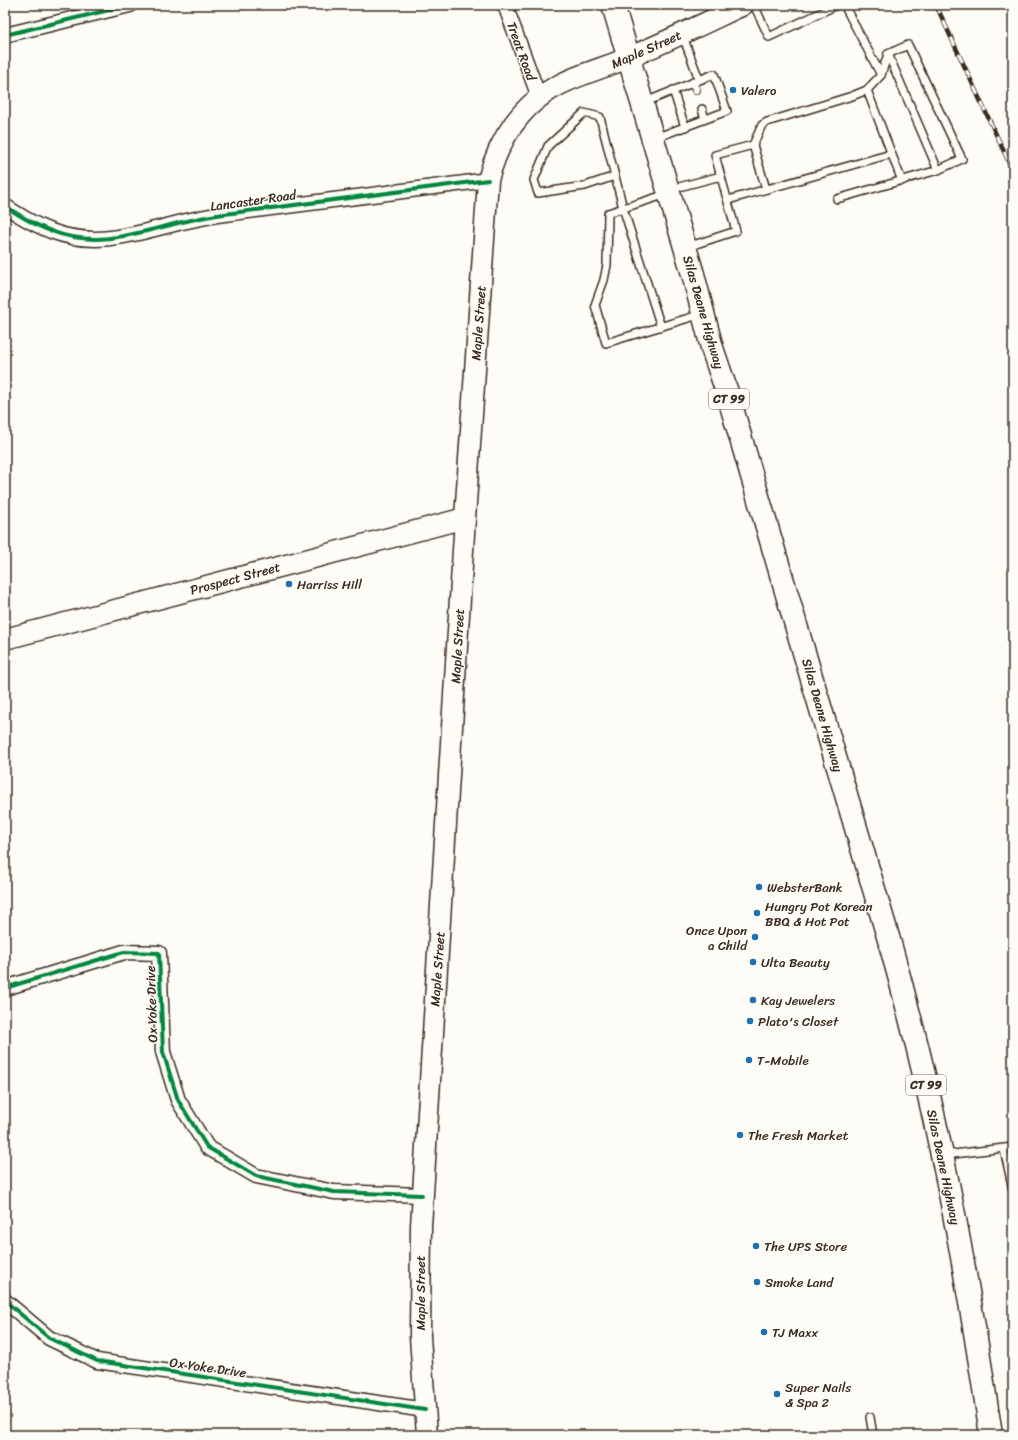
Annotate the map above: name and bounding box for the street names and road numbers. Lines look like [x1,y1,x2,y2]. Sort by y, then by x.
street label: Treat Road [500,18,543,85]
street label: Maple Street [607,24,685,75]
street label: Lancaster Road [209,183,299,218]
street label: Silas Deane Highway [676,253,731,372]
street label: Maple Street [464,284,493,361]
road number: CT 99 [709,389,749,409]
street label: Prospect Street [187,555,283,602]
street label: Maple Street [444,608,471,684]
street label: Silas Deane Highway [795,656,850,775]
street label: Maple Street [423,930,452,1007]
street label: Ox Yoke Drive [139,965,164,1043]
road number: CT 99 [906,1075,946,1095]
street label: Silas Deane Highway [920,1107,967,1227]
street label: Maple Street [409,1255,432,1331]
street label: Ox Yoke Drive [168,1351,248,1384]

